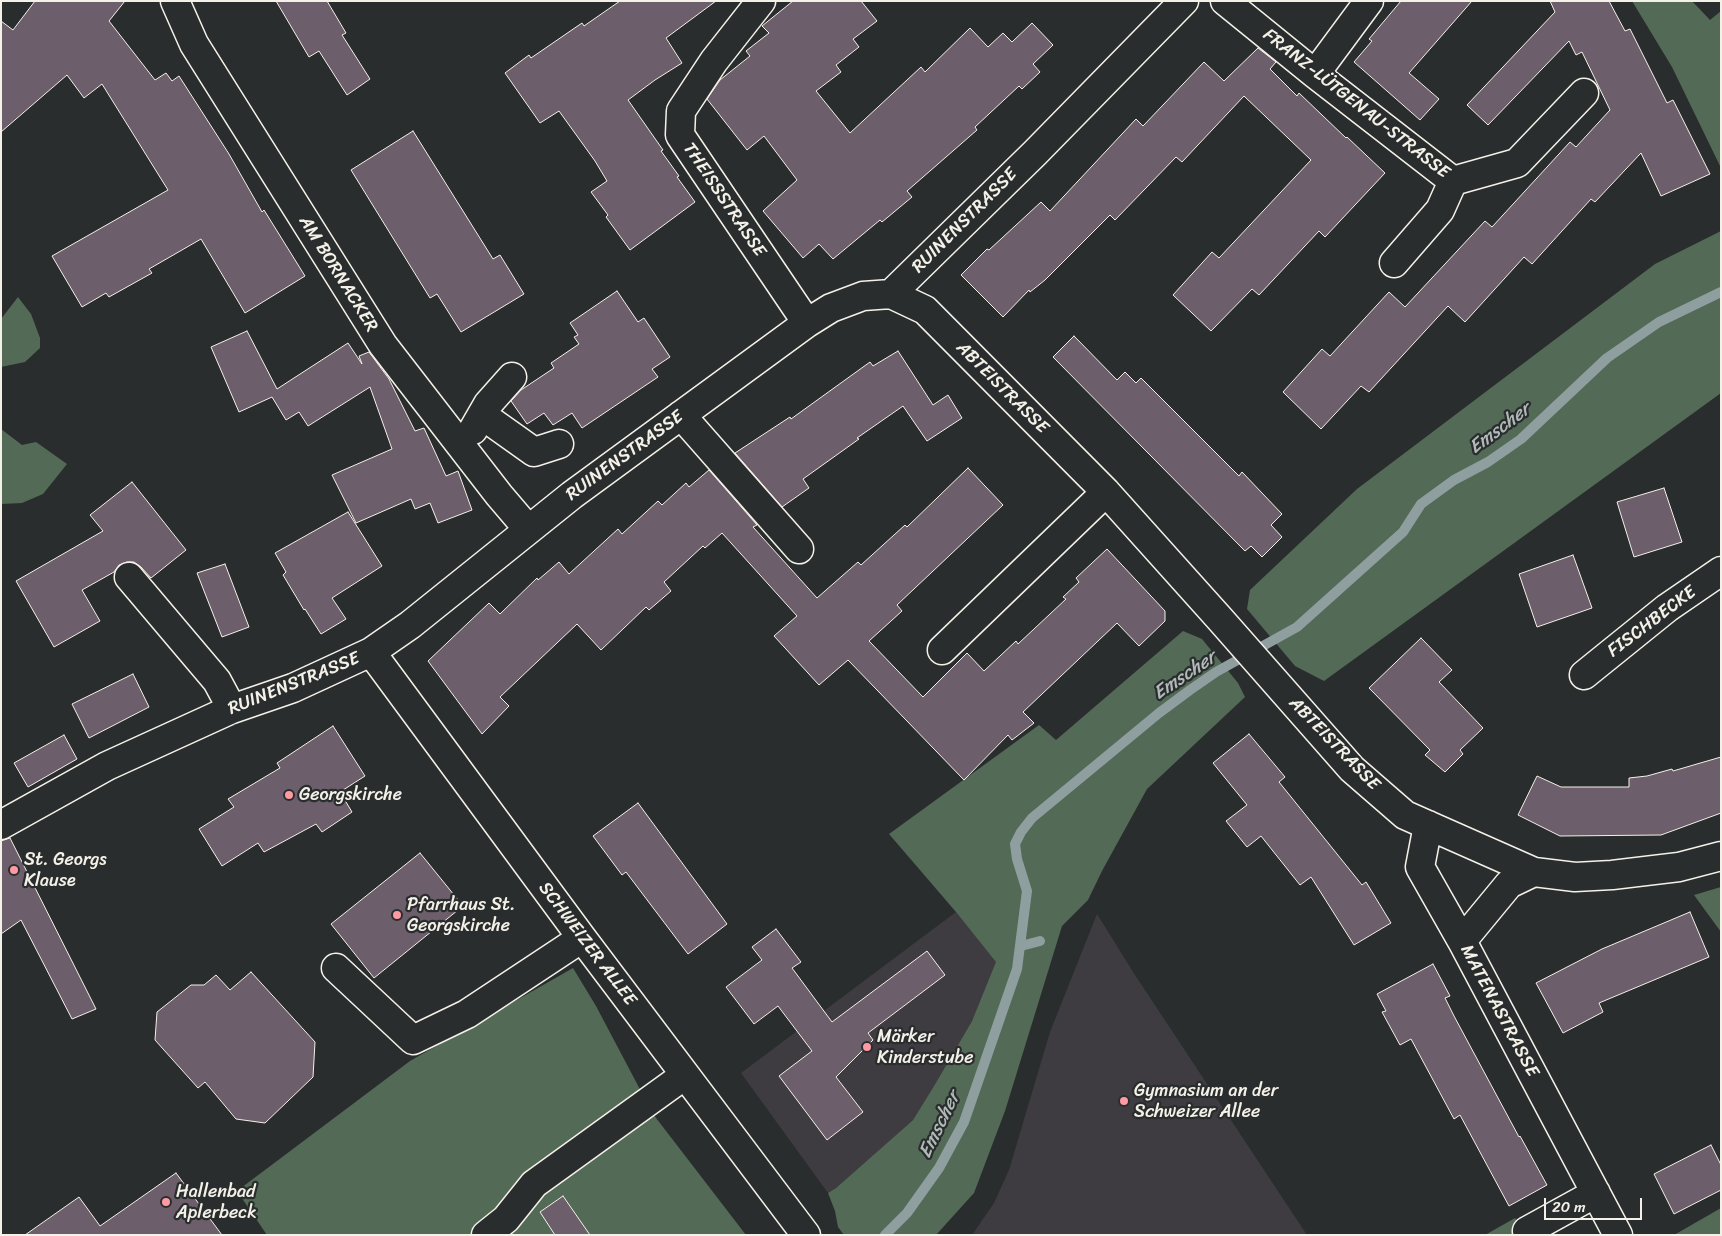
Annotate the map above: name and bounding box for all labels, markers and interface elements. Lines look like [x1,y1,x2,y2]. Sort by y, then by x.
street label: FRANZ-LÜTGENAU-STRASSE [1258,24,1454,184]
street label: THEISSSTRASSE [678,139,770,261]
street label: RUINENSTRASSE [908,164,1022,278]
street label: AM BORNACKER [294,212,382,336]
street label: ABTEISTRASSE [951,337,1053,439]
water label: Emscher [1465,399,1535,459]
street label: RUINENSTRASSE [562,406,688,506]
street label: FISCHBECKE [1604,582,1700,662]
water label: Emscher [1149,647,1221,705]
street label: RUINENSTRASSE [225,648,363,720]
street label: ABTEISTRASSE [1284,693,1384,795]
place label: Georgskirche [299,784,402,806]
marker: Georgskirche [283,789,295,801]
place label: St. Georgs Klause [24,849,107,892]
marker: St. Georgs Klause [8,864,20,876]
street label: SCHWEIZER ALLEE [534,878,640,1010]
place label: Pfarrhaus St. Georgskirche [407,894,515,936]
marker: Pfarrhaus St. Georgskirche [391,909,403,921]
street label: MATENASTRASSE [1455,941,1543,1081]
place label: Märker Kinderstube [877,1026,973,1068]
marker: Märker Kinderstube [861,1041,873,1053]
place label: Gymnasium an der Schweizer Allee [1134,1080,1278,1122]
water label: Emscher [914,1088,966,1162]
marker: Gymnasium an der Schweizer Allee [1118,1095,1130,1107]
place label: Hallenbad Aplerbeck [176,1181,257,1224]
scale bar [1547,1188,1644,1220]
text: 20 m [1552,1194,1586,1220]
marker: Hallenbad Aplerbeck [160,1196,172,1208]

